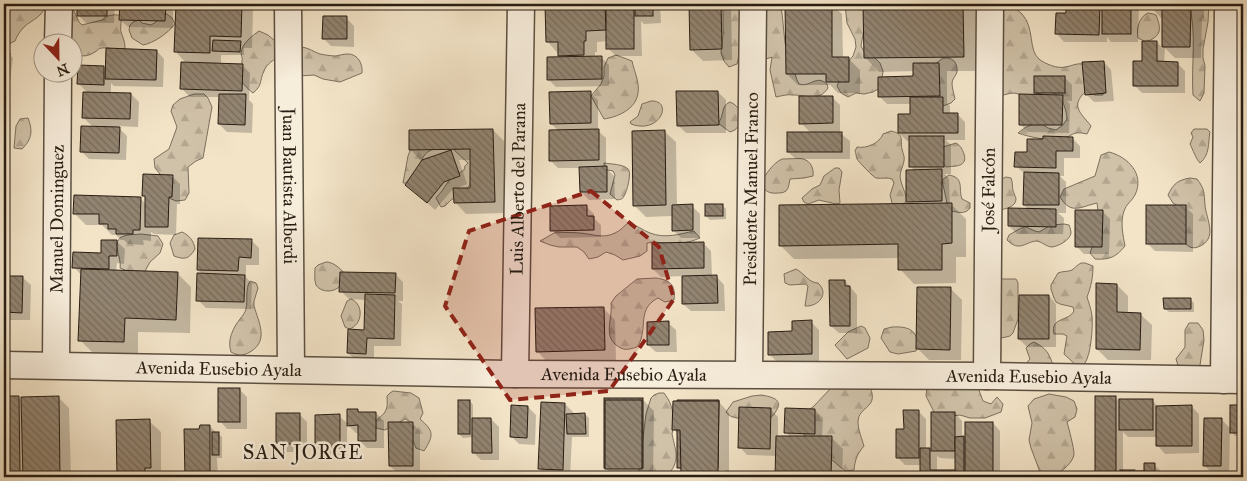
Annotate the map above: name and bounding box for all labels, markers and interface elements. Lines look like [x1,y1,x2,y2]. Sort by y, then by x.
north arrow [32,32,82,82]
text: N [54,59,71,80]
street label: Presidente Manuel Franco [739,92,763,286]
street label: Luis Alberto del Parana [506,102,530,275]
street label: Juan Bautista Alberdi [277,106,301,264]
street label: Manuel Dominguez [45,144,69,294]
street label: José Falcón [977,147,1000,234]
street label: Avenida Eusebio Ayala [135,356,302,381]
street label: Avenida Eusebio Ayala [540,363,707,386]
street label: Avenida Eusebio Ayala [945,365,1112,389]
district label: SAN JORGE [243,440,363,465]

